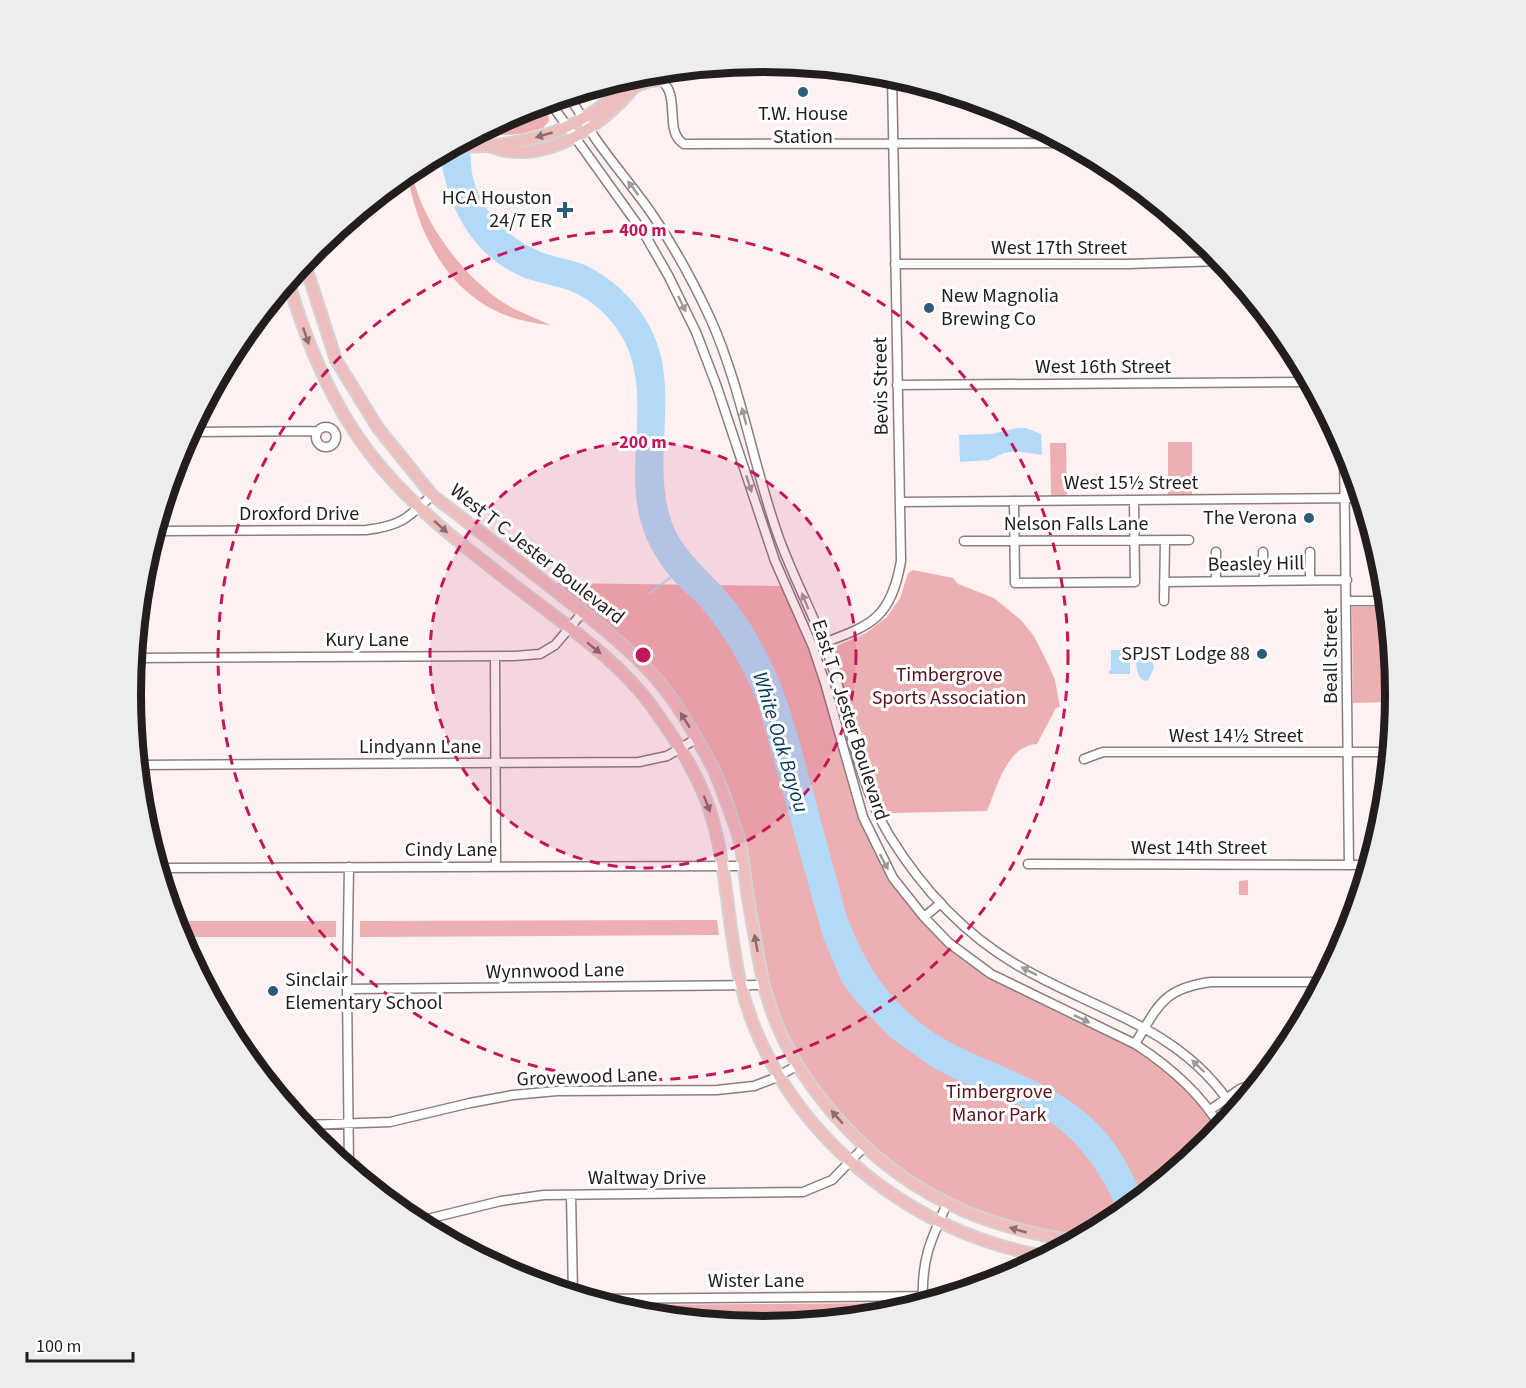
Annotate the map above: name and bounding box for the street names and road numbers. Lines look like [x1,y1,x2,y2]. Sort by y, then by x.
street label: West 17th Street [991,234,1127,262]
street label: Bevis Street [866,336,896,436]
street label: West 16th Street [1035,353,1171,381]
street label: West 15½ Street [1064,469,1199,497]
street label: West T C Jester Boulevard [444,477,630,631]
street label: Droxford Drive [239,500,359,528]
street label: Nelson Falls Lane [1004,510,1148,538]
street label: Beasley Hill [1208,549,1304,579]
street label: Beall Street [1317,608,1345,704]
street label: East T C Jester Boulevard [804,616,896,824]
street label: Kury Lane [325,626,409,654]
street label: West 14½ Street [1169,722,1304,750]
street label: Lindyann Lane [359,733,481,761]
street label: West 14th Street [1131,834,1267,862]
street label: Cindy Lane [405,836,497,864]
street label: Wynnwood Lane [485,956,625,986]
street label: Grovewood Lane [516,1061,658,1093]
street label: Waltway Drive [588,1164,706,1192]
street label: Wister Lane [708,1267,804,1295]

